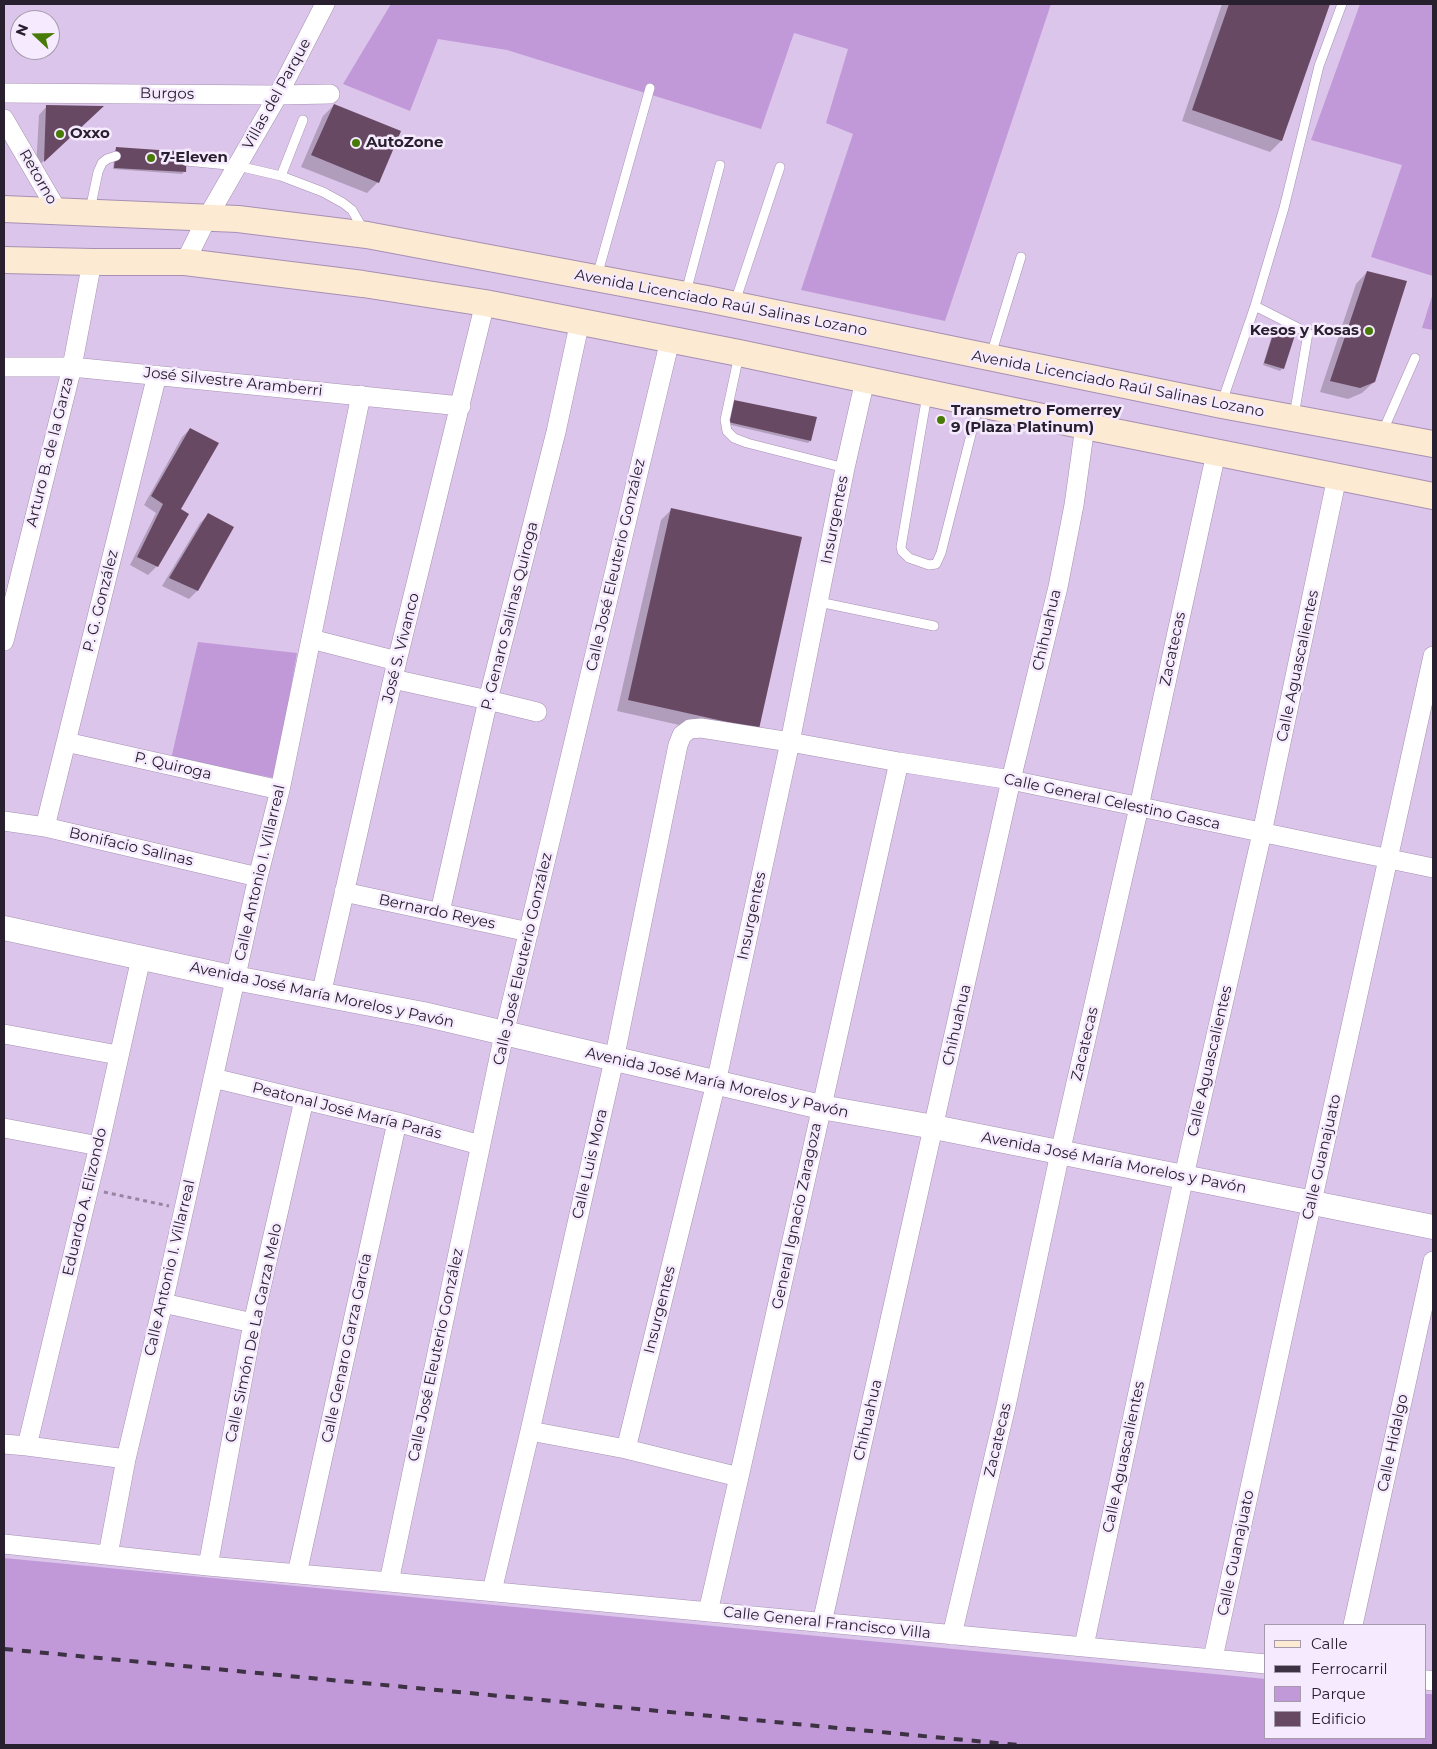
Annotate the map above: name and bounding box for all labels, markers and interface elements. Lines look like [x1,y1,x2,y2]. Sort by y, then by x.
north arrow [10,10,60,60]
text: N [12,21,32,38]
street label: Villas del Parque [239,35,315,153]
street label: Burgos [140,85,194,103]
place label: Oxxo [70,125,110,143]
marker: Oxxo [54,128,66,140]
place label: AutoZone [366,134,443,152]
marker: AutoZone [350,137,362,149]
street label: Retorno [15,146,61,208]
place label: 7-Eleven [161,149,228,167]
marker: 7-Eleven [145,152,157,164]
street label: Avenida Licenciado Raúl Salinas Lozano [573,266,869,340]
place label: Kesos y Kosas [1250,322,1359,340]
marker: Kesos y Kosas [1363,325,1375,337]
street label: Avenida Licenciado Raúl Salinas Lozano [970,347,1266,421]
street label: José Silvestre Aramberri [143,364,323,400]
street label: Arturo B. de la Garza [23,375,77,529]
place label: Transmetro Fomerrey 9 (Plaza Platinum) [951,402,1121,437]
marker: Transmetro Fomerrey 9 (Plaza Platinum) [935,414,947,426]
street label: Calle José Eleuterio González [583,457,649,673]
street label: Insurgentes [818,474,852,566]
street label: P. Genaro Salinas Quiroga [478,520,542,712]
street label: P. G. González [80,548,122,654]
street label: Chihuahua [1029,588,1065,672]
street label: Calle Aguascalientes [1273,589,1323,743]
street label: José S. Vivanco [379,591,423,705]
street label: Zacatecas [1156,610,1190,688]
street label: P. Quiroga [133,748,213,784]
street label: Calle General Celestino Gasca [1002,770,1222,834]
street label: Calle Antonio I. Villarreal [231,783,289,963]
street label: Bonifacio Salinas [67,824,195,870]
street label: Calle José Eleuterio González [490,851,556,1067]
street label: Insurgentes [734,870,770,962]
street label: Bernardo Reyes [377,891,497,933]
street label: Avenida José María Morelos y Pavón [188,958,456,1032]
street label: Chihuahua [939,983,975,1067]
street label: Calle Aguascalientes [1184,984,1236,1138]
street label: Zacatecas [1068,1005,1102,1083]
street label: Avenida José María Morelos y Pavón [584,1044,850,1122]
street label: Peatonal José María Parás [250,1079,444,1143]
street label: Calle Guanajuato [1299,1093,1345,1221]
street label: Calle Luis Mora [569,1107,611,1221]
street label: General Ignacio Zaragoza [768,1121,826,1311]
street label: Eduardo A. Elizondo [59,1126,111,1278]
street label: Avenida José María Morelos y Pavón [980,1128,1248,1198]
street label: Calle Antonio I. Villarreal [141,1178,199,1358]
street label: Calle Simón De La Garza Melo [222,1222,286,1444]
street label: Calle José Eleuterio González [405,1247,467,1463]
street label: Calle Genaro Garza García [318,1251,376,1445]
street label: Insurgentes [640,1264,680,1356]
street label: Chihuahua [850,1378,886,1462]
street label: Calle Aguascalientes [1099,1380,1149,1534]
street label: Calle Hidalgo [1374,1393,1412,1493]
street label: Zacatecas [981,1401,1015,1479]
street label: Calle Guanajuato [1214,1488,1258,1618]
street label: Calle General Francisco Villa [722,1603,932,1643]
legend [1264,1624,1427,1739]
text: Calle [1311,1634,1348,1653]
text: Ferrocarril [1311,1659,1388,1678]
text: Parque [1311,1684,1366,1703]
text: Edificio [1311,1709,1366,1728]

